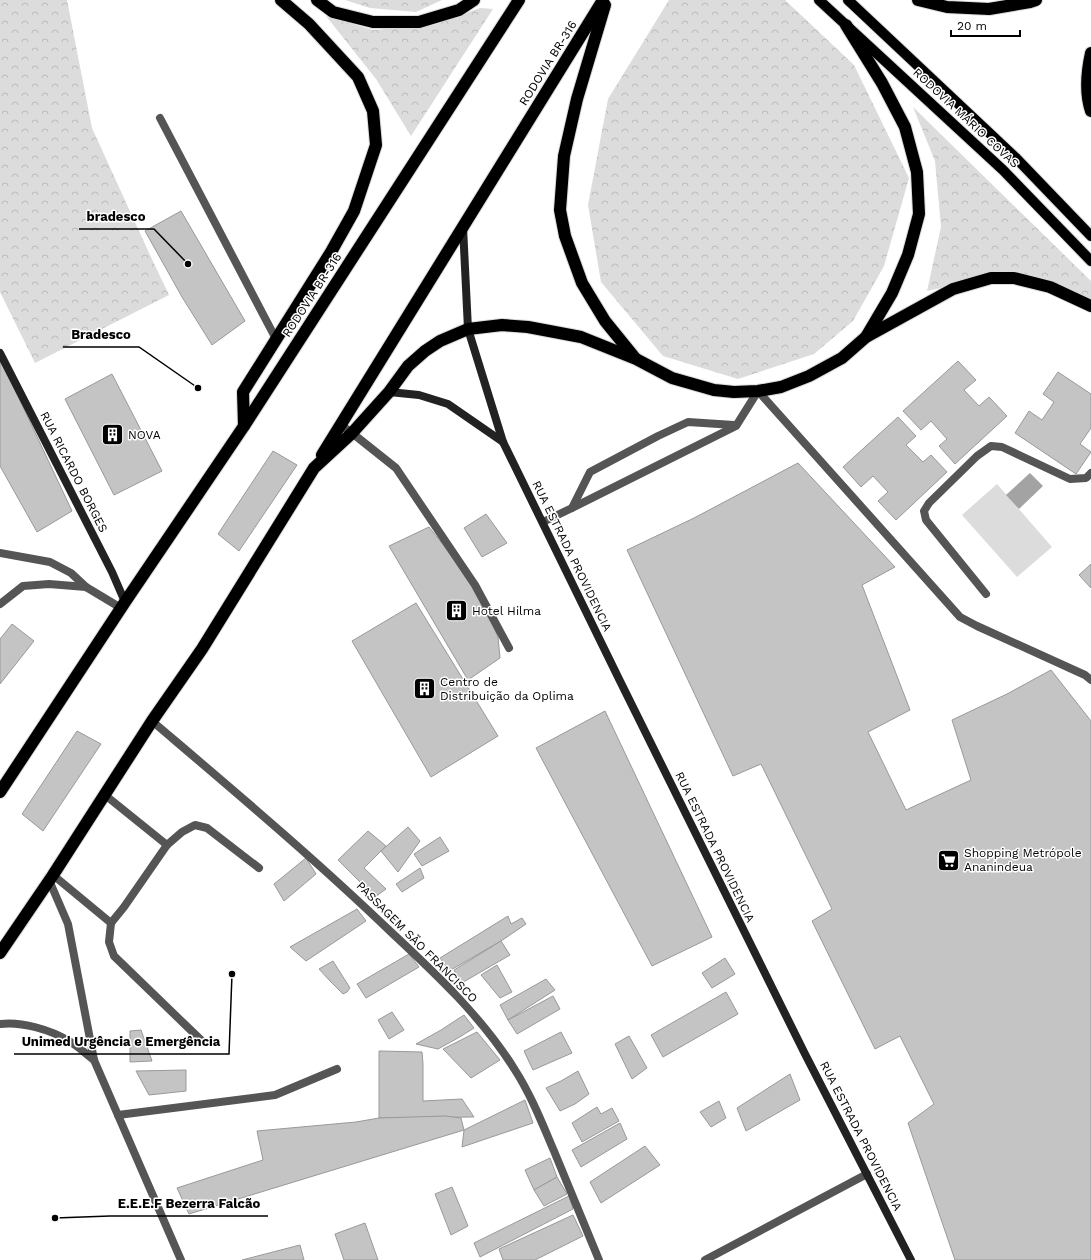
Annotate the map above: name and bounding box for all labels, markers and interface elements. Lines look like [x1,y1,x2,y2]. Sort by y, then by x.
scale bar [951,12,1020,38]
street label: RODOVIA BR-316 [516,18,580,108]
text: 20 m [957,19,987,33]
street label: RODOVIA MÁRIO COVAS [910,65,1022,171]
callout: bradesco [79,204,154,229]
text: bradesco [87,209,146,224]
street label: RODOVIA BR-316 [280,250,344,340]
callout: Bradesco [63,322,139,347]
text: Bradesco [71,327,131,342]
street label: RUA RICARDO BORGES [37,409,111,535]
building icon: NOVA [100,422,126,448]
place label: NOVA [128,428,161,442]
street label: RUA ESTRADA PROVIDENCIA [529,478,615,634]
building icon: Hotel Hilma [444,598,470,624]
place label: Hotel Hilma [472,604,541,618]
place label: Centro de Distribuição da Oplima [440,675,574,703]
building icon: Centro de Distribuição da Oplima [411,676,437,702]
street label: RUA ESTRADA PROVIDENCIA [672,769,758,925]
place label: Shopping Metrópole Ananindeua [964,846,1082,874]
supermarket icon: Shopping Metrópole Ananindeua [936,847,962,873]
street label: PASSAGEM SÃO FRANCISCO [354,879,480,1005]
callout: Unimed Urgência e Emergência [14,1029,229,1054]
text: Unimed Urgência e Emergência [22,1034,221,1049]
street label: RUA ESTRADA PROVIDENCIA [817,1059,905,1213]
callout: E.E.E.F Bezerra Falcão [110,1191,268,1216]
text: E.E.E.F Bezerra Falcão [118,1196,260,1211]

